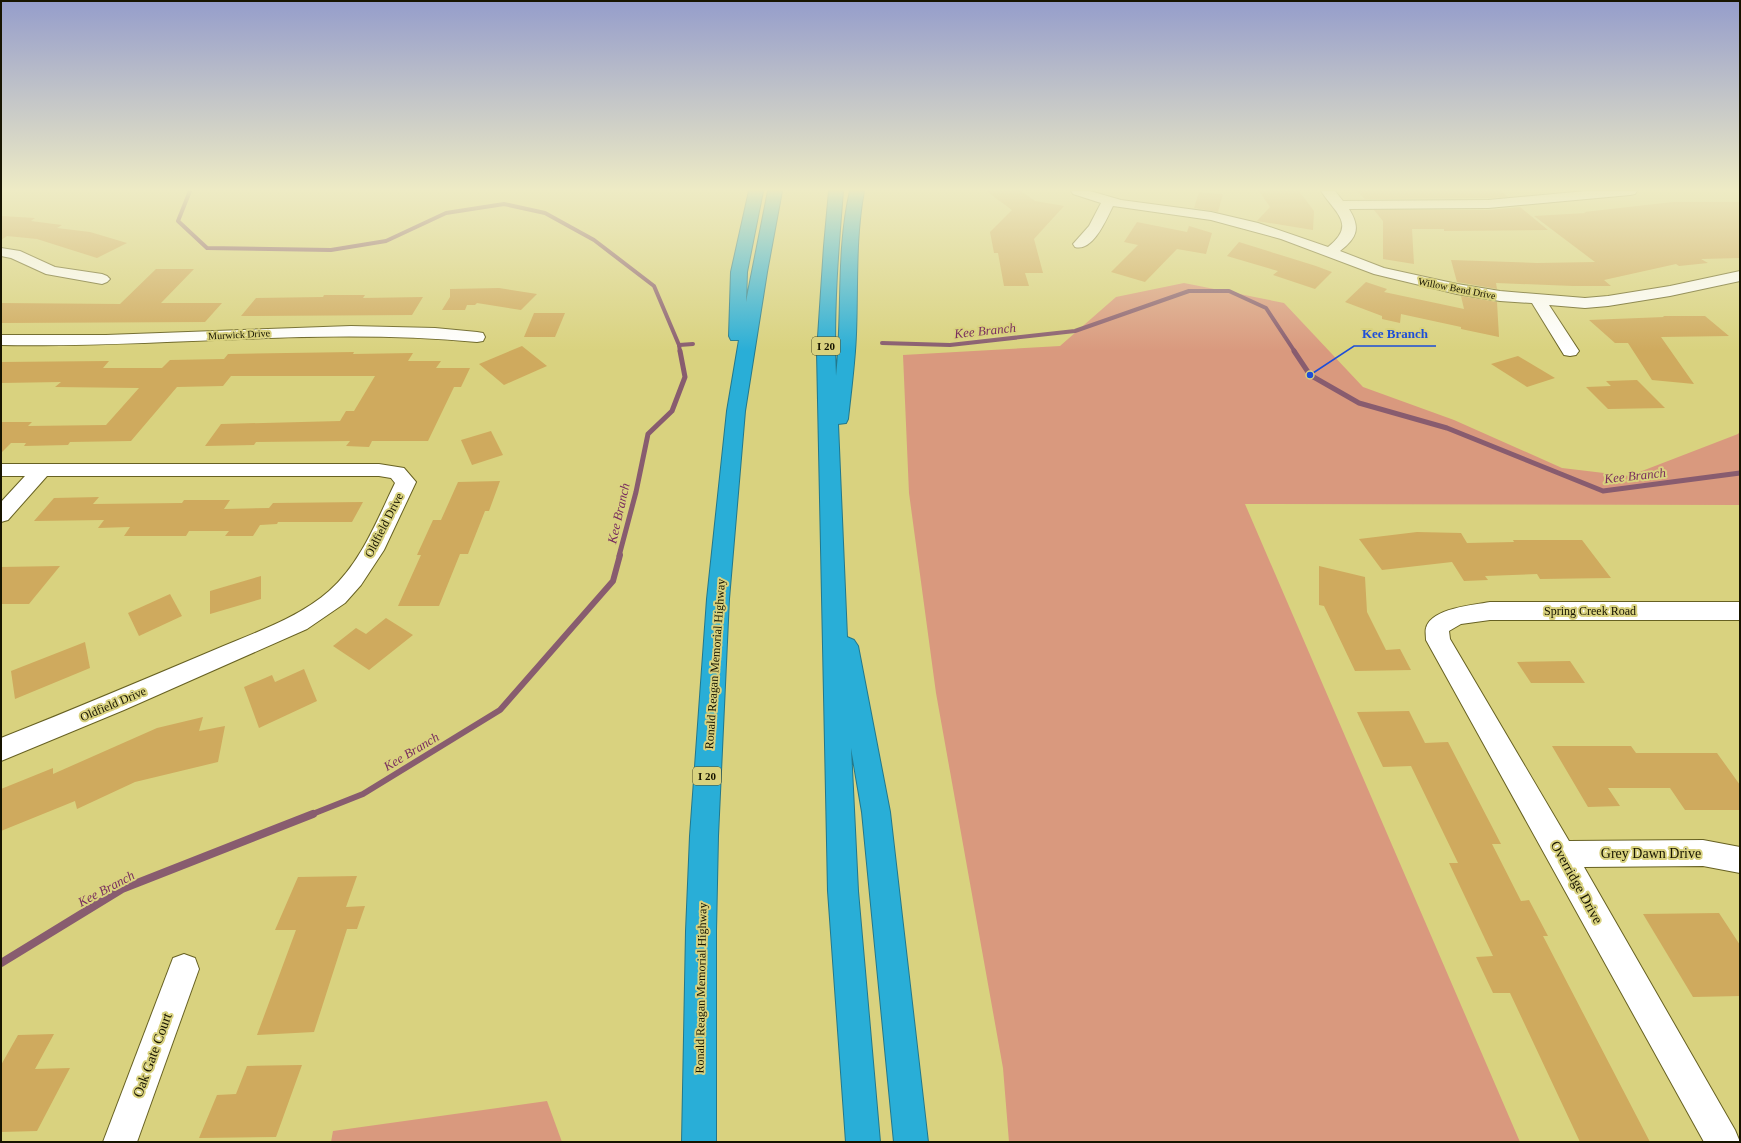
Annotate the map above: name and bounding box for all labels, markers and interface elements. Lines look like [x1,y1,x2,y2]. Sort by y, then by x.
street label: Willow Bend Drive [1417,276,1497,301]
water label: Kee Branch [953,320,1017,341]
callout: Kee Branch [1354,321,1436,346]
text: Kee Branch [1362,326,1429,341]
street label: Murwick Drive [208,327,271,342]
road number: I 20 [812,337,840,355]
water label: Kee Branch [1603,465,1667,486]
water label: Kee Branch [604,481,633,546]
street label: Oldfield Drive [362,490,406,560]
street label: Ronald Reagan Memorial Highway [702,578,728,750]
street label: Spring Creek Road [1544,604,1636,618]
street label: Oldfield Drive [78,684,148,724]
water label: Kee Branch [380,729,442,774]
road number: I 20 [693,767,721,785]
street label: Overridge Drive [1548,838,1605,926]
street label: Grey Dawn Drive [1601,846,1701,861]
water label: Kee Branch [75,867,137,910]
street label: Ronald Reagan Memorial Highway [693,902,709,1074]
street label: Oak Gate Court [130,1011,175,1099]

